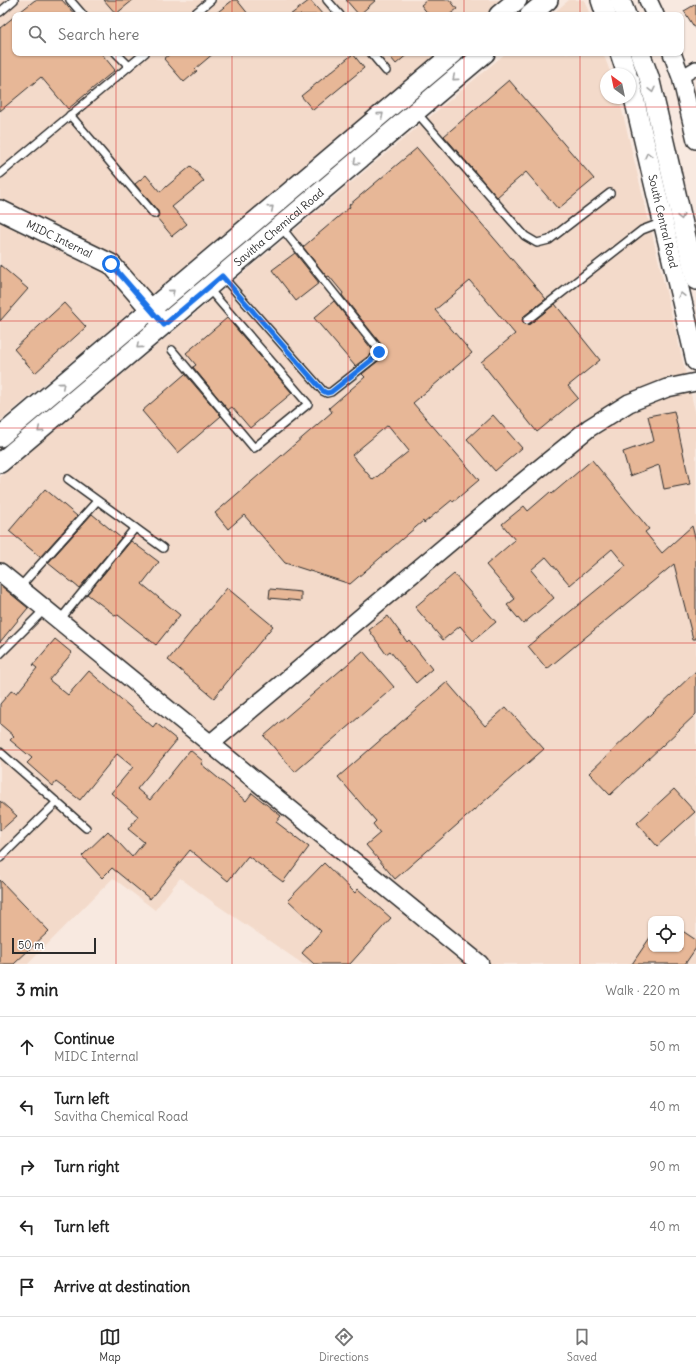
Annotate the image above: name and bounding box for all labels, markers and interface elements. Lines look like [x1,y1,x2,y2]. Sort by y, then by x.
search box [12,12,684,56]
icon: search [26,23,48,45]
text: Search here [58,25,139,44]
north arrow [600,68,636,104]
one-way arrow [453,74,460,81]
one-way arrow [647,87,655,93]
one-way arrow [376,112,384,119]
one-way arrow [644,152,652,158]
one-way arrow [353,158,361,165]
street label: South Central Road [645,173,681,270]
street label: Savitha Chemical Road [231,185,327,269]
one-way arrow [266,205,274,213]
one-way arrow [677,214,685,220]
street label: MIDC Internal [24,217,95,261]
route start [102,255,120,273]
one-way arrow [167,290,174,297]
one-way arrow [677,292,685,299]
one-way arrow [137,341,144,348]
route end [370,343,388,361]
one-way arrow [57,383,64,390]
one-way arrow [37,425,45,432]
map controls [648,916,684,952]
button: locate [648,916,684,952]
scale bar [12,936,96,955]
text: 50 m [18,938,44,952]
text: 3 min [16,979,58,1001]
text: Walk · 220 m [605,982,680,999]
text: Continue [54,1029,115,1048]
icon: ahead [16,1036,38,1058]
text: 50 m [649,1038,680,1055]
text: MIDC Internal [54,1048,139,1065]
text: Turn left [54,1089,109,1108]
icon: left [16,1096,38,1118]
text: 40 m [649,1098,680,1115]
text: Savitha Chemical Road [54,1108,188,1125]
icon: right [16,1156,38,1178]
text: Turn right [54,1157,119,1176]
text: 90 m [649,1158,680,1175]
icon: left [16,1216,38,1238]
text: Turn left [54,1217,109,1236]
text: 40 m [649,1218,680,1235]
icon: arrive [16,1276,38,1298]
text: Arrive at destination [54,1277,190,1296]
tab: Map [99,1326,121,1364]
tab: Directions [319,1326,369,1364]
tab: Saved [567,1326,597,1364]

